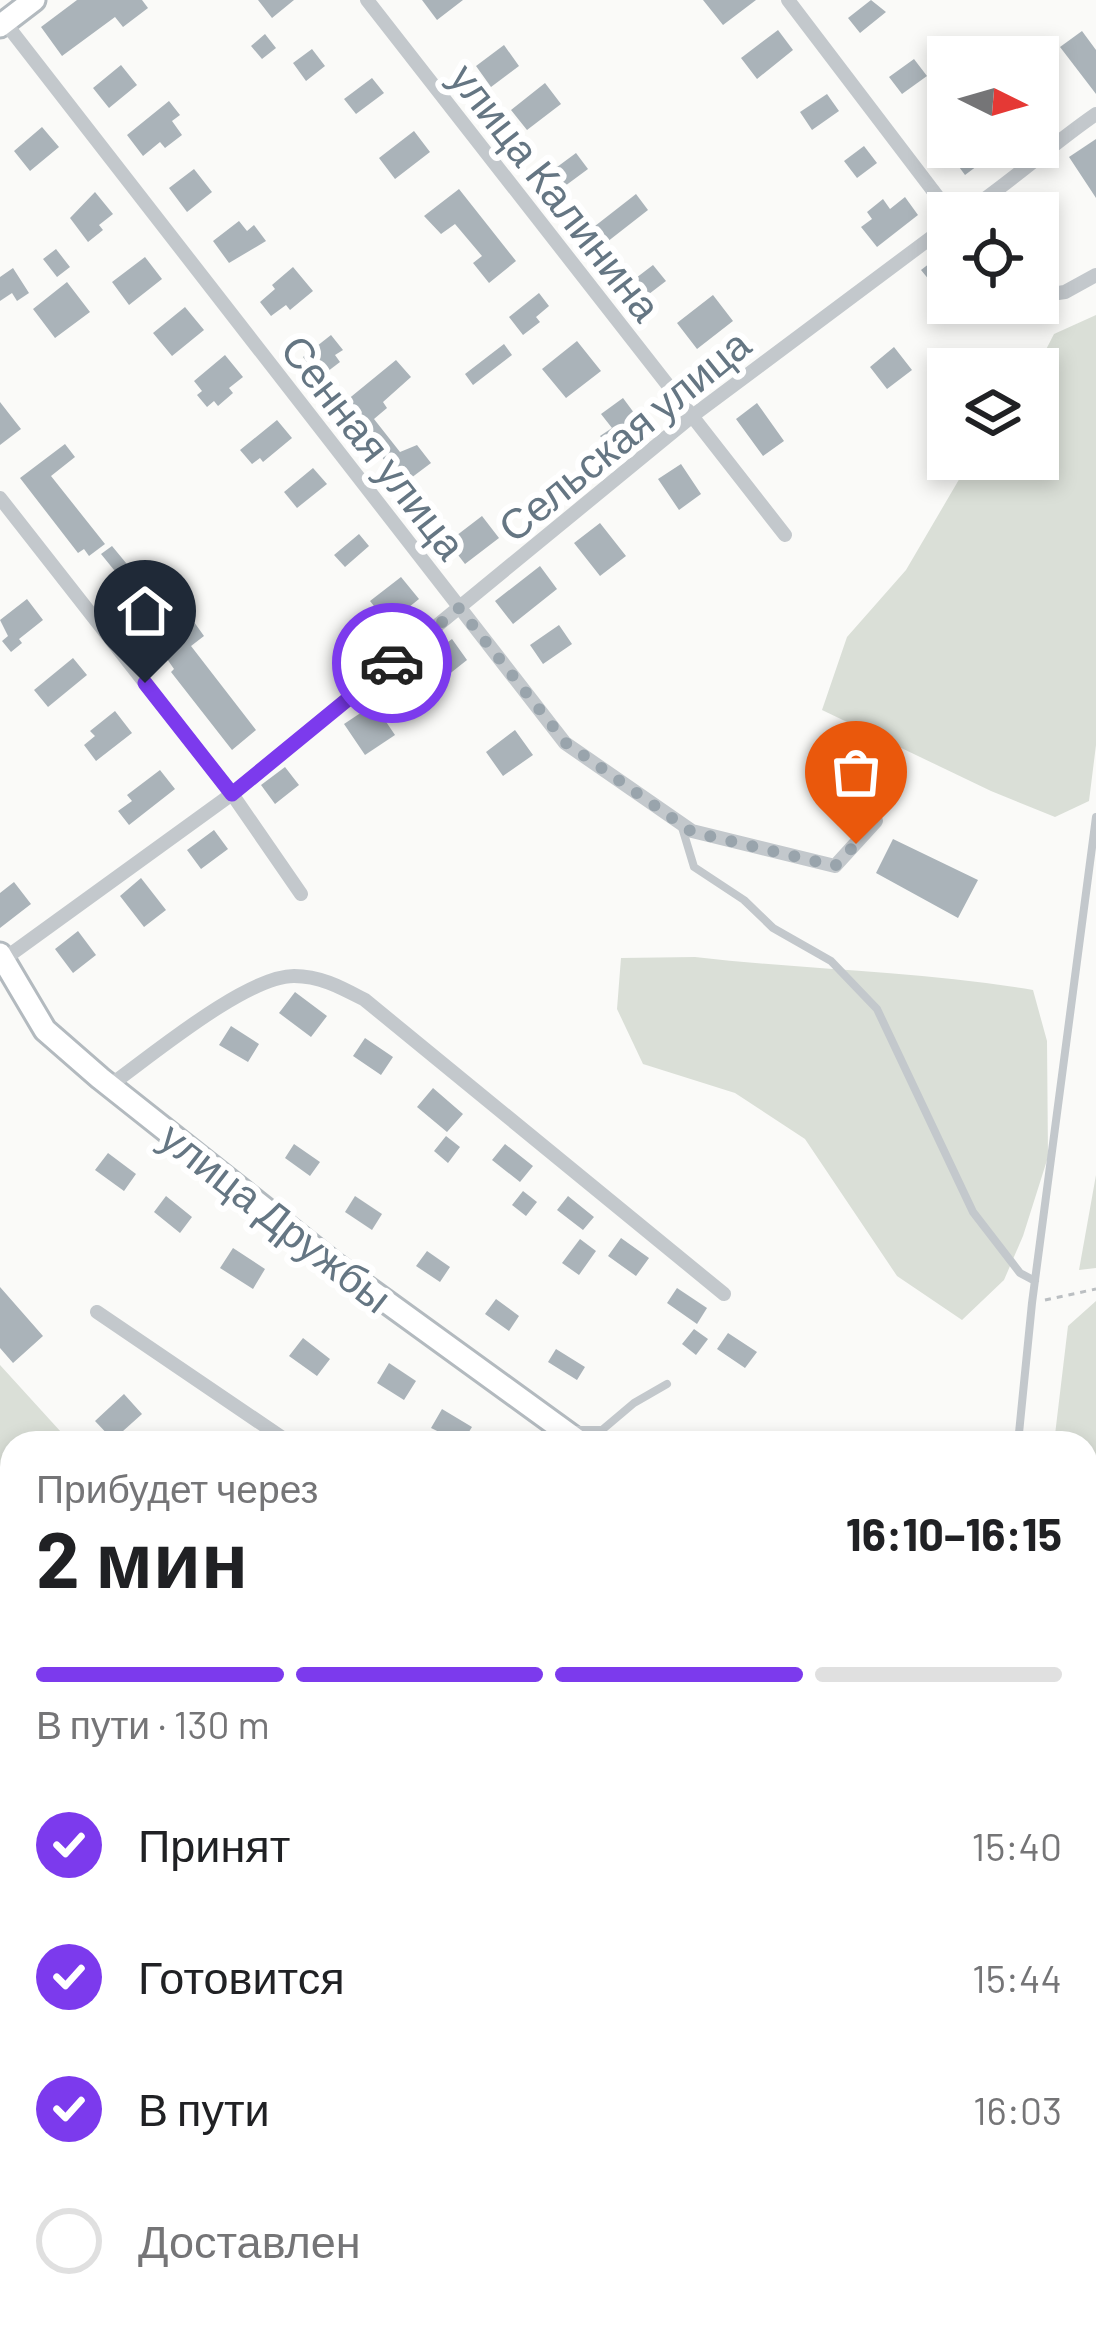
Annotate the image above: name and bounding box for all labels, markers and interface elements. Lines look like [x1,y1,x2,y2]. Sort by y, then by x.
north arrow [927,36,1059,168]
map controls [927,36,1059,480]
street label: улица Калинина [440,52,673,331]
button: locate [927,192,1059,324]
street label: Сельская улица [487,317,760,551]
street label: Сенная улица [271,324,478,569]
button: layers [927,348,1059,480]
pin [94,560,196,683]
icon: home [112,578,178,644]
courier [332,603,452,723]
icon: car [359,630,425,696]
pin [805,721,907,844]
icon: bag [823,739,889,805]
street label: улица Дружбы [151,1110,403,1323]
text: Прибудет через [36,1464,318,1511]
text: 16:10–16:15 [846,1506,1062,1560]
text: 2 мин [36,1510,248,1604]
text: В пути · 130 m [36,1700,270,1747]
icon: check [36,1812,102,1878]
text: Принят [138,1817,290,1871]
text: 15:40 [972,1822,1062,1869]
icon: check [36,1944,102,2010]
text: Готовится [138,1949,345,2003]
text: 15:44 [972,1954,1062,2001]
icon: check [36,2076,102,2142]
text: В пути [138,2081,270,2135]
text: 16:03 [973,2086,1062,2133]
text: Доставлен [138,2213,361,2267]

